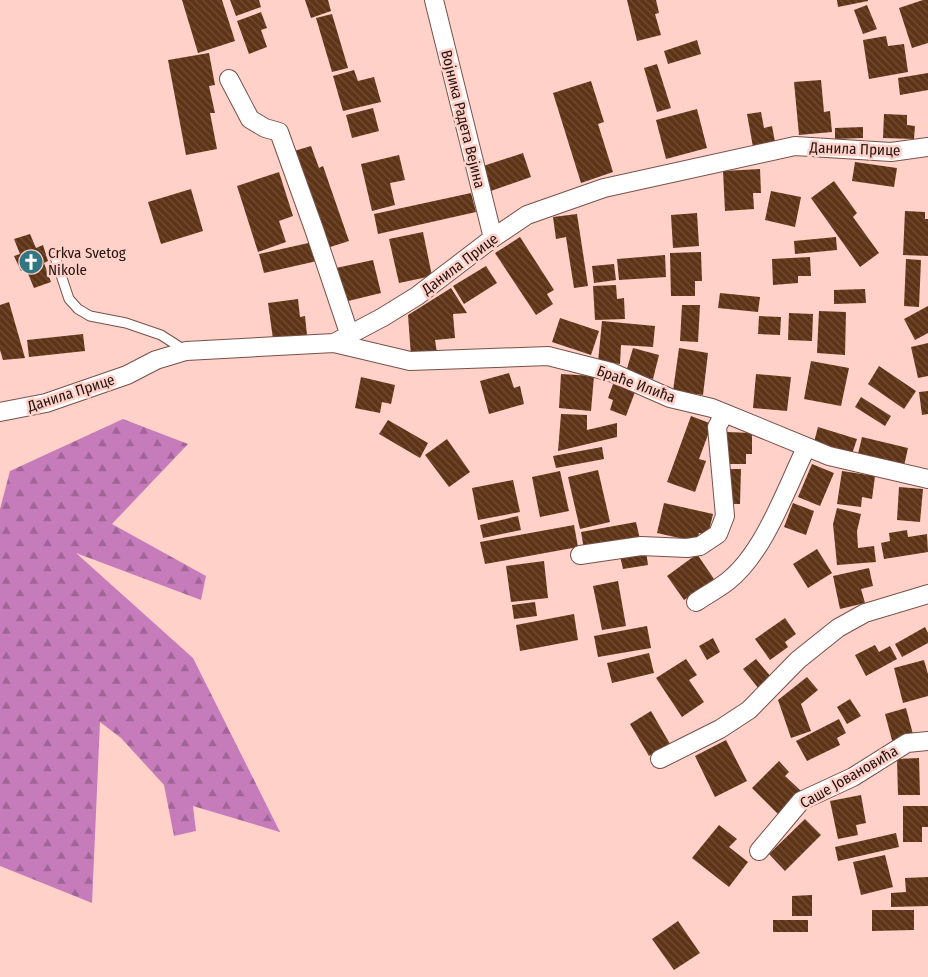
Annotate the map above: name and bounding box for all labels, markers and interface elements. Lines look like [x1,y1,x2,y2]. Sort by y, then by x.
street label: Војника Радета Вејина [437,48,489,190]
street label: Данила Прице [808,138,901,160]
street label: Данила Прице [418,230,502,299]
place label: Crkva Svetog Nikole [48,244,126,279]
church icon: Crkva Svetog Nikole [18,249,44,275]
street label: Браће Илића [594,361,678,407]
street label: Данила Прице [24,370,117,416]
street label: Саше Јовановића [797,742,901,812]

